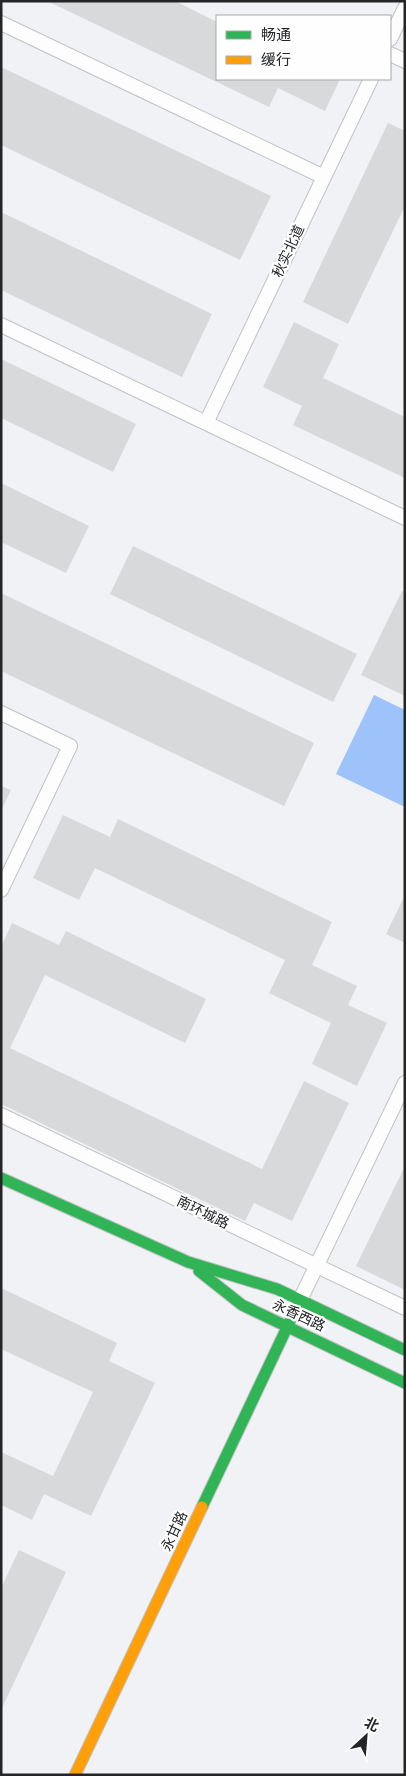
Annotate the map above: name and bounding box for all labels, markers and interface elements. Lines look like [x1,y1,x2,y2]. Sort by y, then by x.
legend [216,15,391,80]
text: 畅通 [261,25,291,44]
text: 缓行 [261,50,291,69]
street label: 秋实北道 [268,222,308,280]
street label: 南环城路 [174,1192,232,1232]
street label: 永香西路 [270,1295,328,1335]
street label: 永甘路 [157,1508,191,1554]
north arrow [341,1711,391,1761]
text: 北 [361,1713,382,1735]

